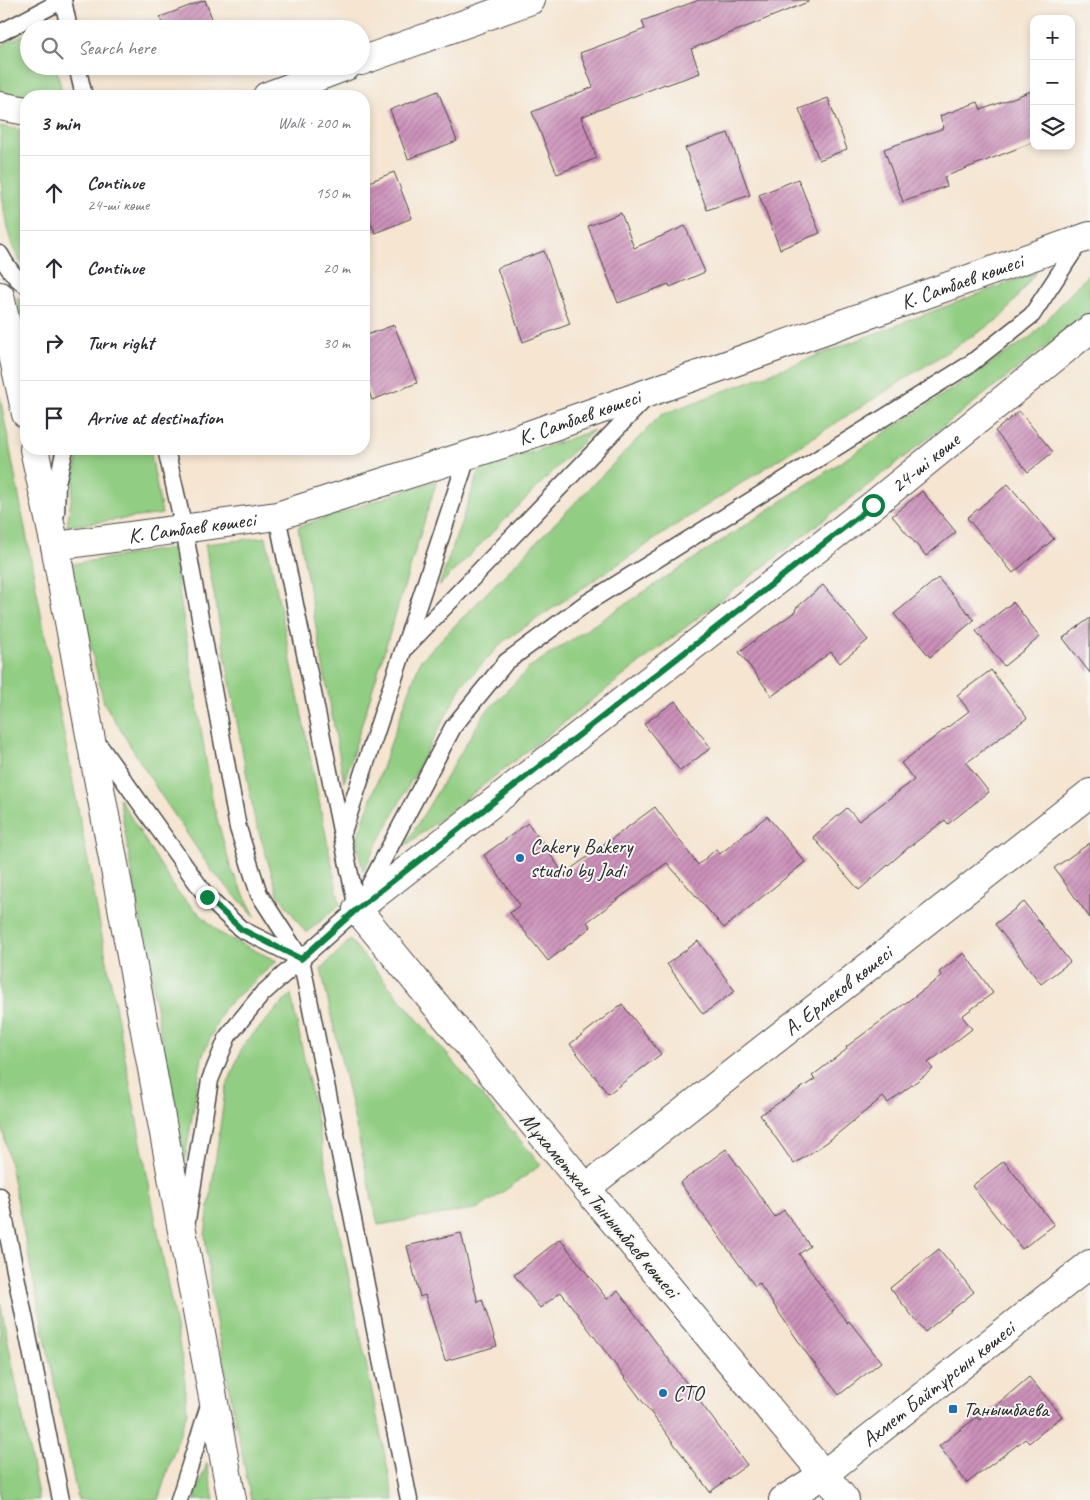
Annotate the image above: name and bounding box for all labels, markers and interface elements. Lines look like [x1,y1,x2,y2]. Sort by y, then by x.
map controls [1030,15,1075,150]
button: + [1030,15,1075,60]
search box [20,20,370,75]
icon: search [38,34,66,62]
text: Search here [78,36,155,60]
button: − [1030,60,1075,105]
button: layers [1030,105,1075,150]
text: 3 min [40,110,80,136]
text: Walk · 200 m [278,113,350,133]
text: Continue [87,171,144,195]
icon: ahead [40,179,68,207]
text: 150 m [316,183,350,203]
text: 24-ші көше [87,195,149,215]
street label: К. Сатбаев көшесі [897,247,1029,315]
icon: ahead [40,254,68,282]
text: Continue [87,256,144,280]
text: 20 m [323,258,350,278]
icon: right [40,329,68,357]
text: Turn right [87,331,154,355]
text: 30 m [323,333,350,353]
street label: К. Сатбаев көшесі [515,383,647,451]
icon: arrive [40,404,68,432]
text: Arrive at destination [87,406,223,430]
street label: 24-ші көше [885,426,967,498]
route start [862,494,885,517]
street label: К. Сатбаев көшесі [127,506,260,549]
place label: Cakery Bakery studio by Jadi [530,833,634,883]
marker: Cakery Bakery studio by Jadi [514,852,526,864]
route end [196,886,219,909]
street label: А. Ермеков көшесі [778,938,900,1041]
street label: Мұхаметжан Тынышбаев көшесі [515,1107,687,1305]
street label: Ахмет Байтұрсын көшесі [856,1314,1022,1452]
place label: СТО [673,1380,706,1406]
marker: СТО [657,1387,669,1399]
place label: Танышбаева [963,1396,1051,1422]
marker: Танышбаева [947,1403,959,1415]

